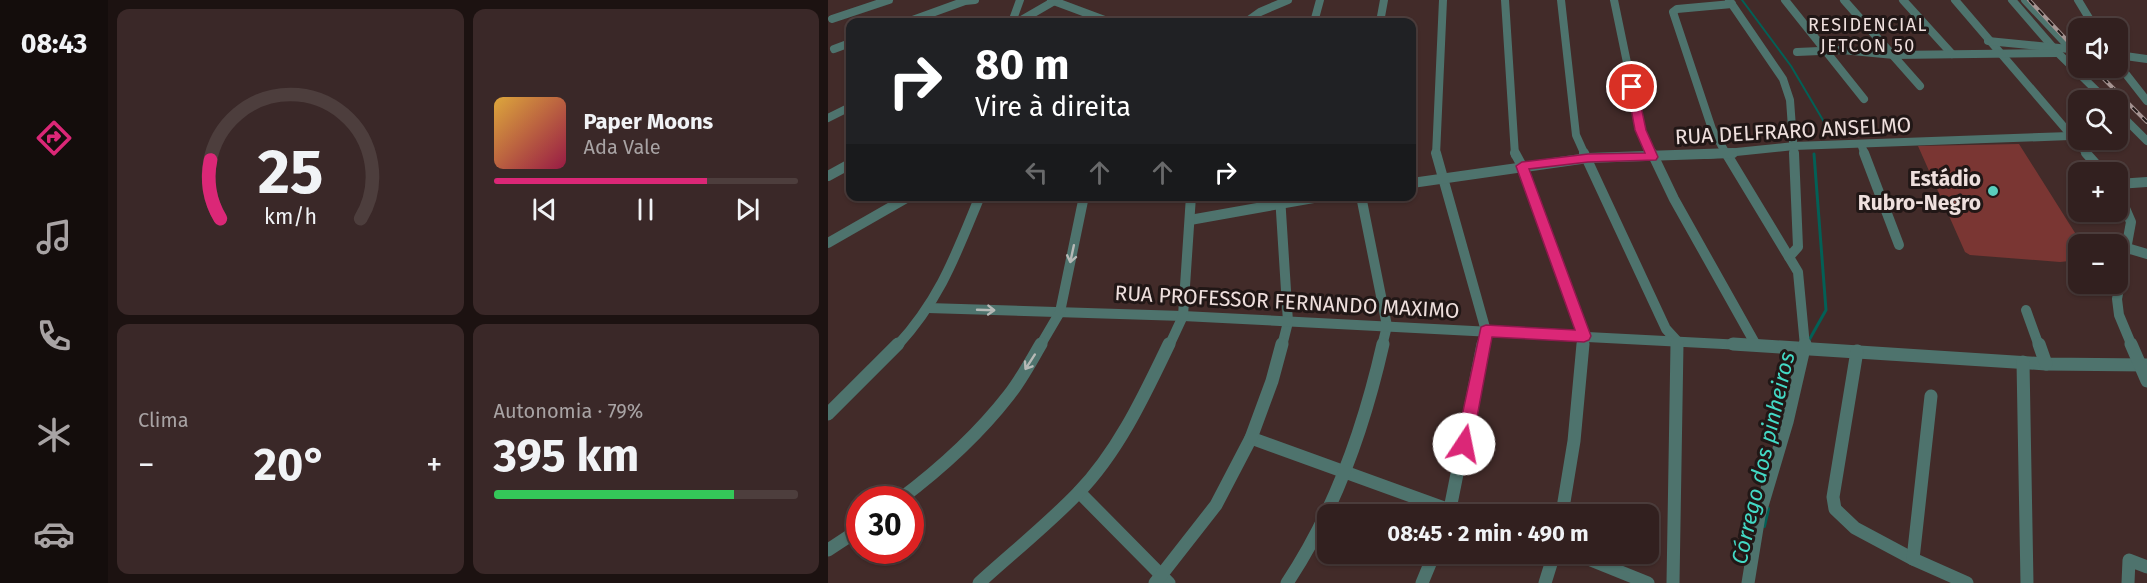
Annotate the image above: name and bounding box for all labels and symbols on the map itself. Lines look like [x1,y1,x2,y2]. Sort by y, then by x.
district label: RESIDENCIAL JETCON 50 [1808,14,1928,57]
pin [1606,61,1657,112]
street label: RUA DELFRARO ANSELMO [1674,112,1912,150]
place label: Estádio Rubro-Negro [1858,166,1981,216]
marker: Estádio Rubro-Negro [1986,184,2000,198]
one-way arrow [1066,244,1078,263]
street label: RUA PROFESSOR FERNANDO MAXIMO [1114,280,1460,324]
one-way arrow [976,304,996,316]
water label: Córrego dos pinheiros [1725,349,1801,567]
one-way arrow [1023,353,1035,370]
position arrow [1432,412,1496,476]
speed limit sign: 30 [846,486,924,564]

